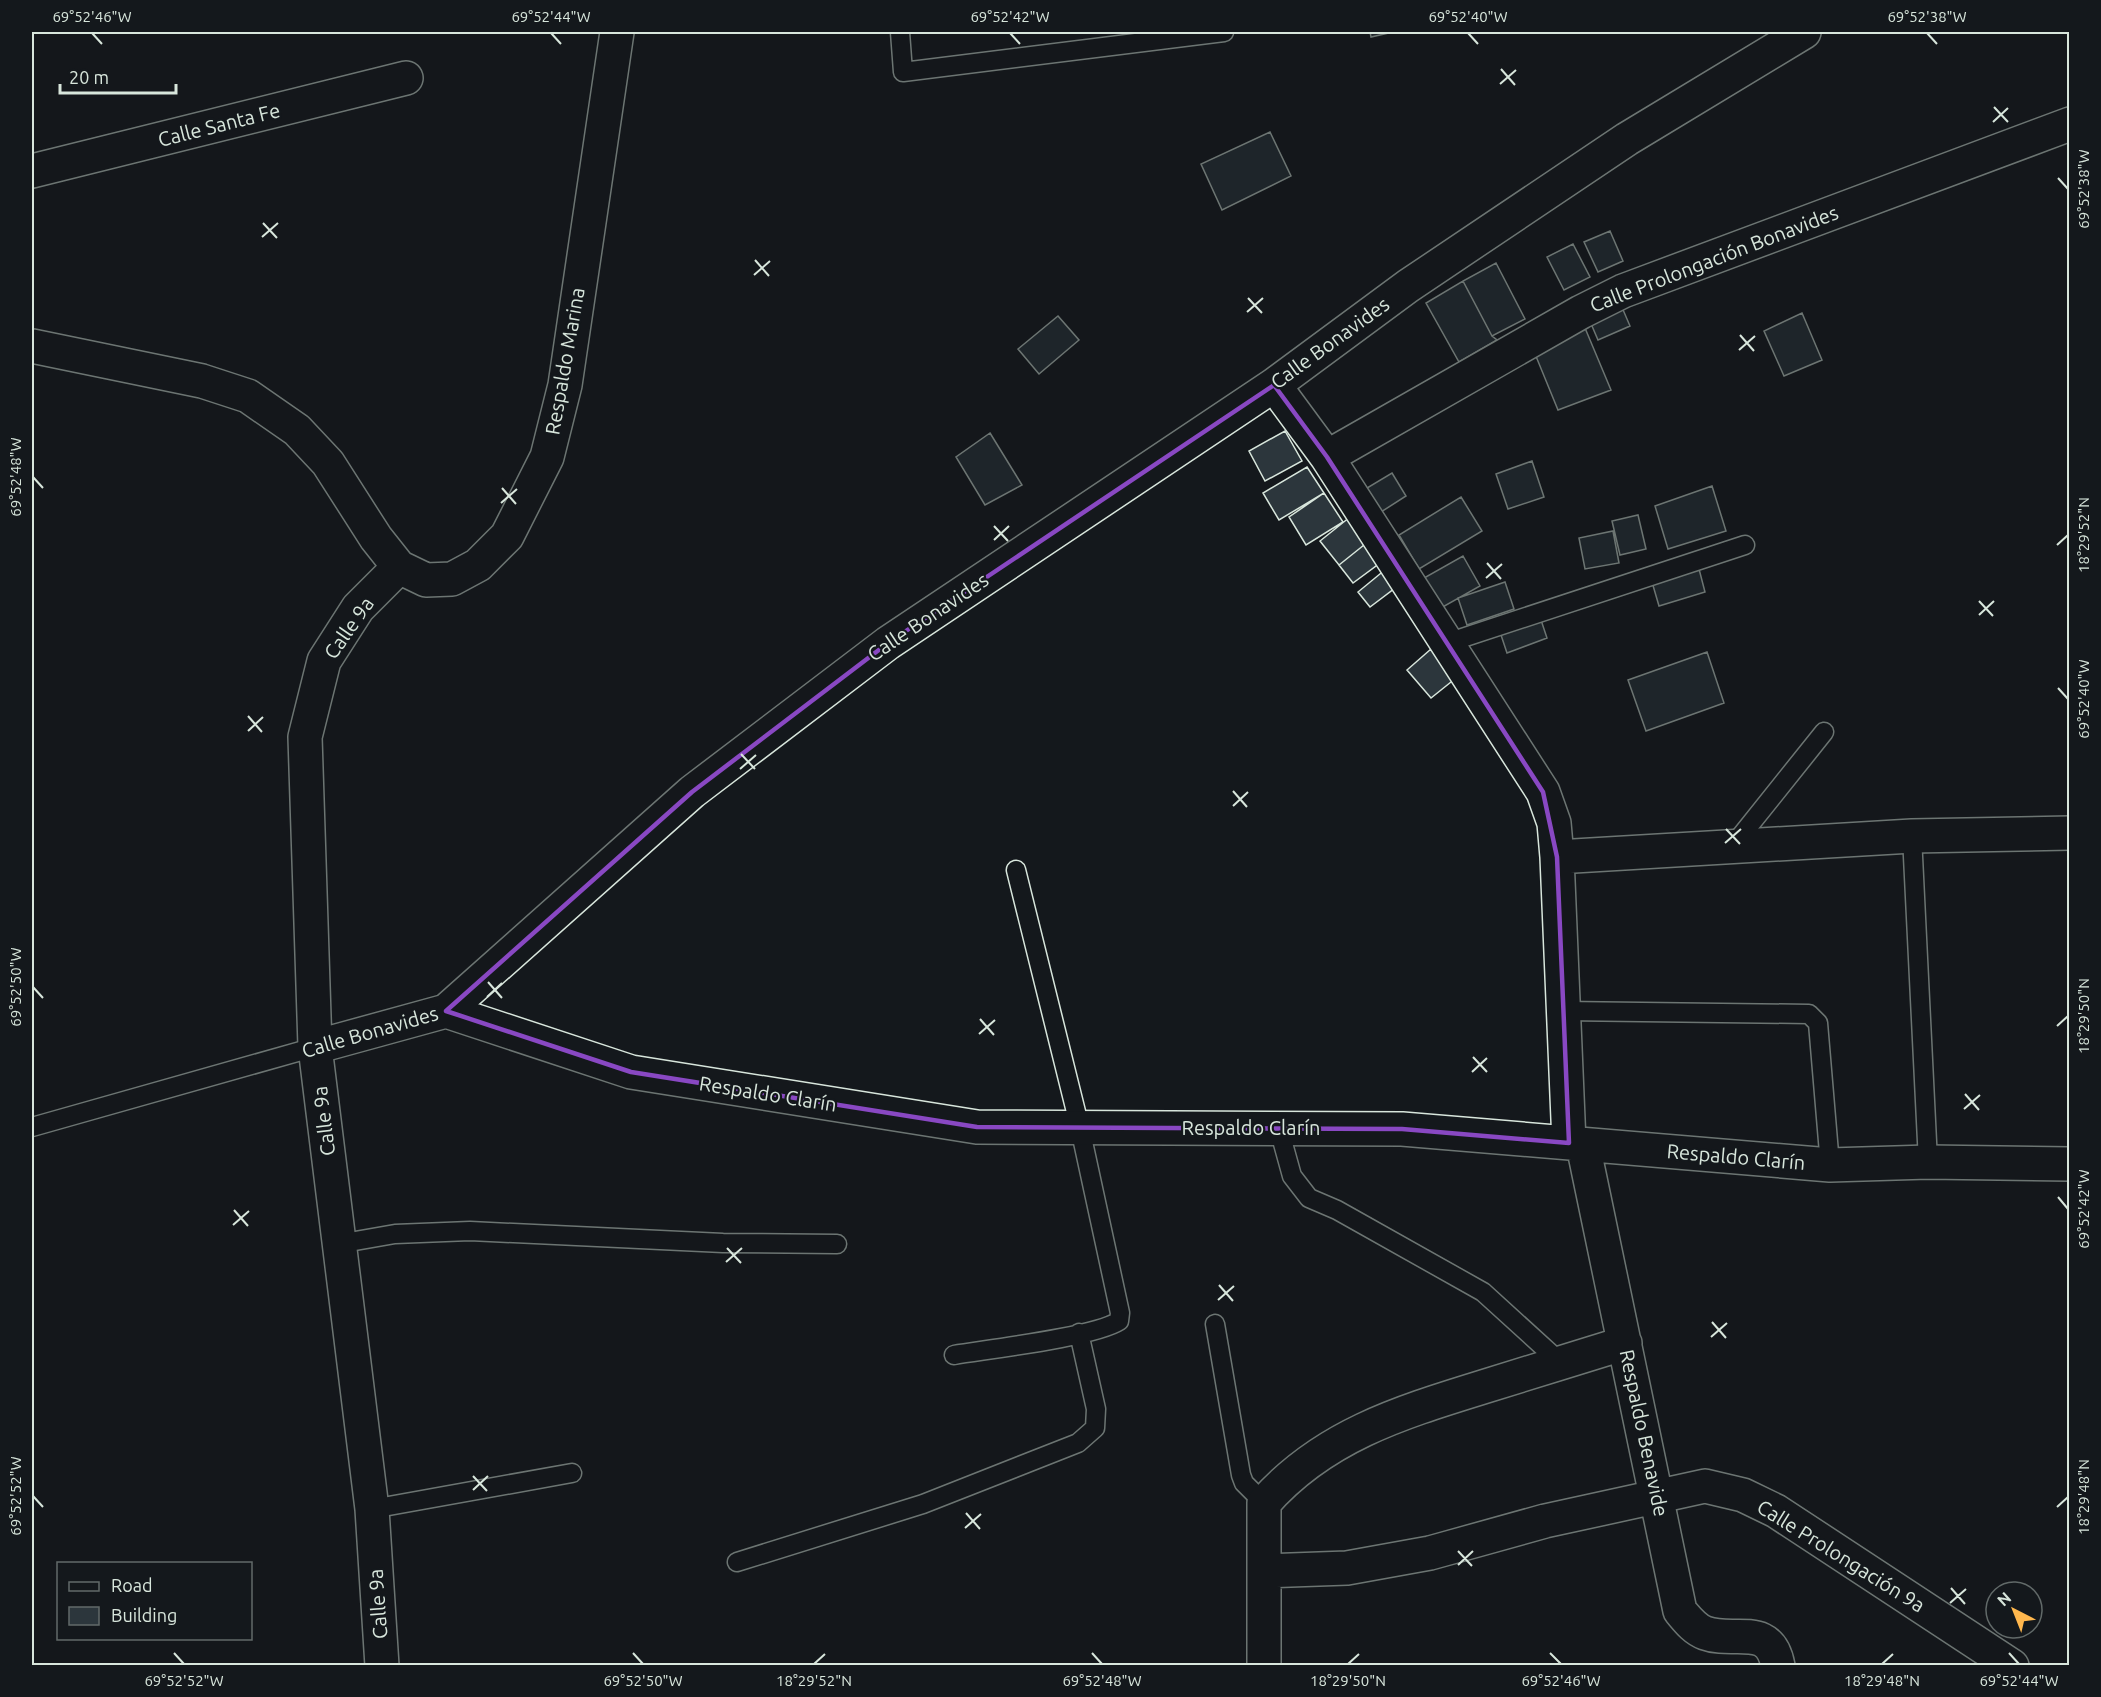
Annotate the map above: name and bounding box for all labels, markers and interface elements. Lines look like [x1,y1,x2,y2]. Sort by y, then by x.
text: 69°52'46"W [52,8,132,25]
text: 69°52'44"W [511,8,591,25]
text: 69°52'42"W [970,8,1050,25]
text: 69°52'40"W [1428,8,1508,25]
text: 69°52'38"W [1887,8,1967,25]
scale bar [60,57,176,95]
text: 20 m [69,67,109,87]
street label: Calle Santa Fe [155,98,282,151]
text: 69°52'38"W [2075,149,2092,229]
street label: Calle Prolongación Bonavides [1586,200,1841,317]
street label: Respaldo Marina [540,285,589,436]
street label: Calle Bonavides [1266,292,1393,393]
text: 69°52'48"W [7,437,24,517]
text: 18°29'52"N [2075,497,2092,573]
street label: Calle Bonavides [863,568,993,665]
street label: Calle 9a [319,592,378,663]
text: 69°52'40"W [2075,659,2092,739]
text: 69°52'50"W [7,947,24,1027]
text: 18°29'50"N [2075,978,2092,1054]
street label: Calle Bonavides [299,1001,441,1062]
street label: Respaldo Clarín [698,1071,839,1116]
street label: Calle 9a [308,1085,339,1157]
street label: Respaldo Clarín [1181,1116,1321,1139]
street label: Respaldo Clarín [1666,1139,1806,1174]
text: 69°52'42"W [2075,1169,2092,1249]
street label: Respaldo Benavide [1616,1347,1673,1518]
text: 69°52'52"W [7,1456,24,1536]
text: 18°29'48"N [2075,1459,2092,1535]
street label: Calle Prolongación 9a [1753,1495,1929,1617]
legend [57,1562,252,1640]
street label: Calle 9a [364,1568,391,1640]
text: Road [111,1575,153,1595]
north arrow [1984,1580,2044,1640]
text: N [1994,1588,2014,1610]
text: Building [111,1605,177,1625]
text: 69°52'52"W [144,1672,224,1689]
text: 69°52'50"W [603,1672,683,1689]
text: 18°29'52"N [776,1672,852,1689]
text: 69°52'48"W [1062,1672,1142,1689]
text: 18°29'50"N [1310,1672,1386,1689]
text: 69°52'46"W [1521,1672,1601,1689]
text: 18°29'48"N [1844,1672,1920,1689]
text: 69°52'44"W [1979,1672,2059,1689]

